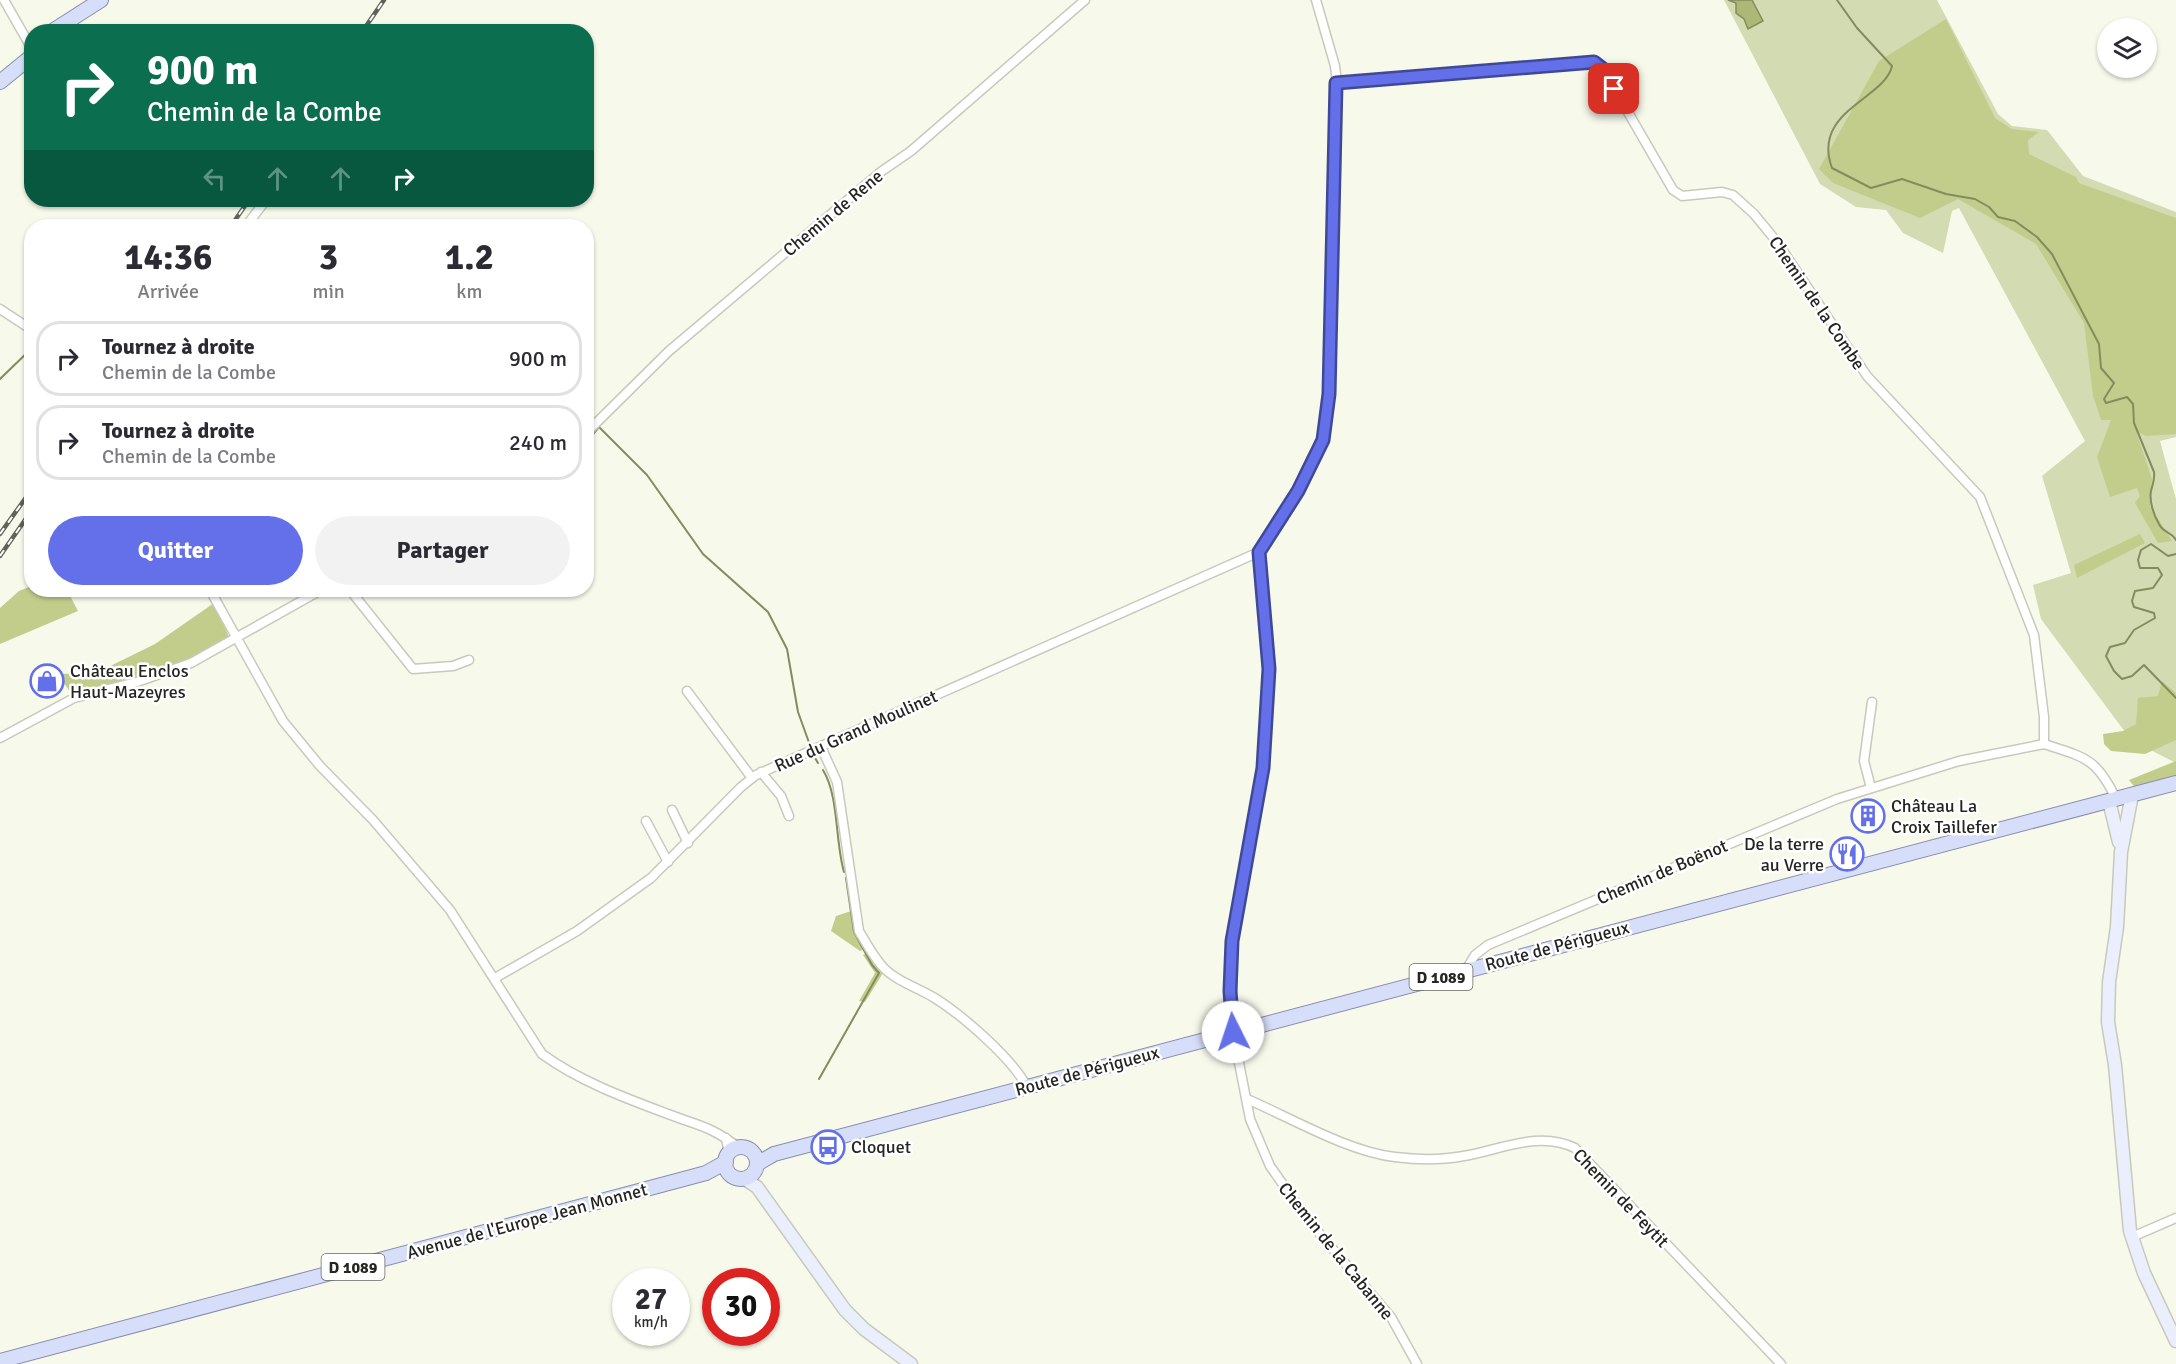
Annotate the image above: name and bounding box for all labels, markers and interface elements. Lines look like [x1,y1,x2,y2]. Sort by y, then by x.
map controls [2097,18,2157,78]
button: layers [2097,18,2157,78]
text: 900 m [147,45,258,96]
icon: right [48,48,126,126]
pin [1588,63,1639,114]
icon: arrive [1597,72,1630,105]
text: Chemin de la Combe [147,96,382,129]
icon: left [198,162,231,195]
icon: ahead [261,162,294,195]
icon: ahead [324,162,357,195]
icon: right [387,162,420,195]
street label: Chemin de Rene [779,165,887,261]
street label: Chemin de la Combe [1764,232,1870,374]
text: 14:36 [124,235,212,280]
text: 3 [319,235,338,280]
text: 1.2 [445,235,494,280]
text: Arrivée [138,279,199,304]
text: min [312,279,345,304]
text: km [456,279,482,304]
text: Tournez à droite [102,333,255,360]
icon: right [51,342,84,375]
text: 900 m [509,345,567,372]
text: Chemin de la Combe [102,360,276,385]
text: Tournez à droite [102,417,255,444]
icon: right [51,426,84,459]
text: 240 m [509,429,567,456]
text: Chemin de la Combe [102,444,276,469]
button: Quitter [48,516,303,585]
button: Partager [315,516,570,585]
place label: Château Enclos Haut-Mazeyres [70,660,189,703]
shop icon: Château Enclos Haut-Mazeyres [29,663,65,699]
street label: Rue du Grand Moulinet [771,685,941,777]
place label: Château La Croix Taillefer [1891,795,1997,838]
building icon: Château La Croix Taillefer [1850,798,1886,834]
place label: De la terre au Verre [1744,833,1824,876]
street label: Chemin de Boënot [1593,835,1731,909]
restaurant icon: De la terre au Verre [1829,836,1865,872]
street label: Route de Périgueux [1482,916,1632,976]
road number: D 1089 [1410,964,1472,990]
position arrow [1201,1000,1265,1064]
street label: Route de Périgueux [1012,1041,1162,1101]
bus stop icon: Cloquet [810,1129,846,1165]
place label: Cloquet [851,1136,911,1158]
street label: Chemin de Feytit [1568,1144,1674,1252]
street label: Avenue de l'Europe Jean Monnet [404,1178,650,1264]
street label: Chemin de la Cabanne [1274,1178,1398,1324]
road number: D 1089 [322,1254,385,1280]
speed limit sign: 30 [702,1268,780,1346]
text: 27 [635,1281,667,1318]
text: km/h [634,1313,668,1331]

